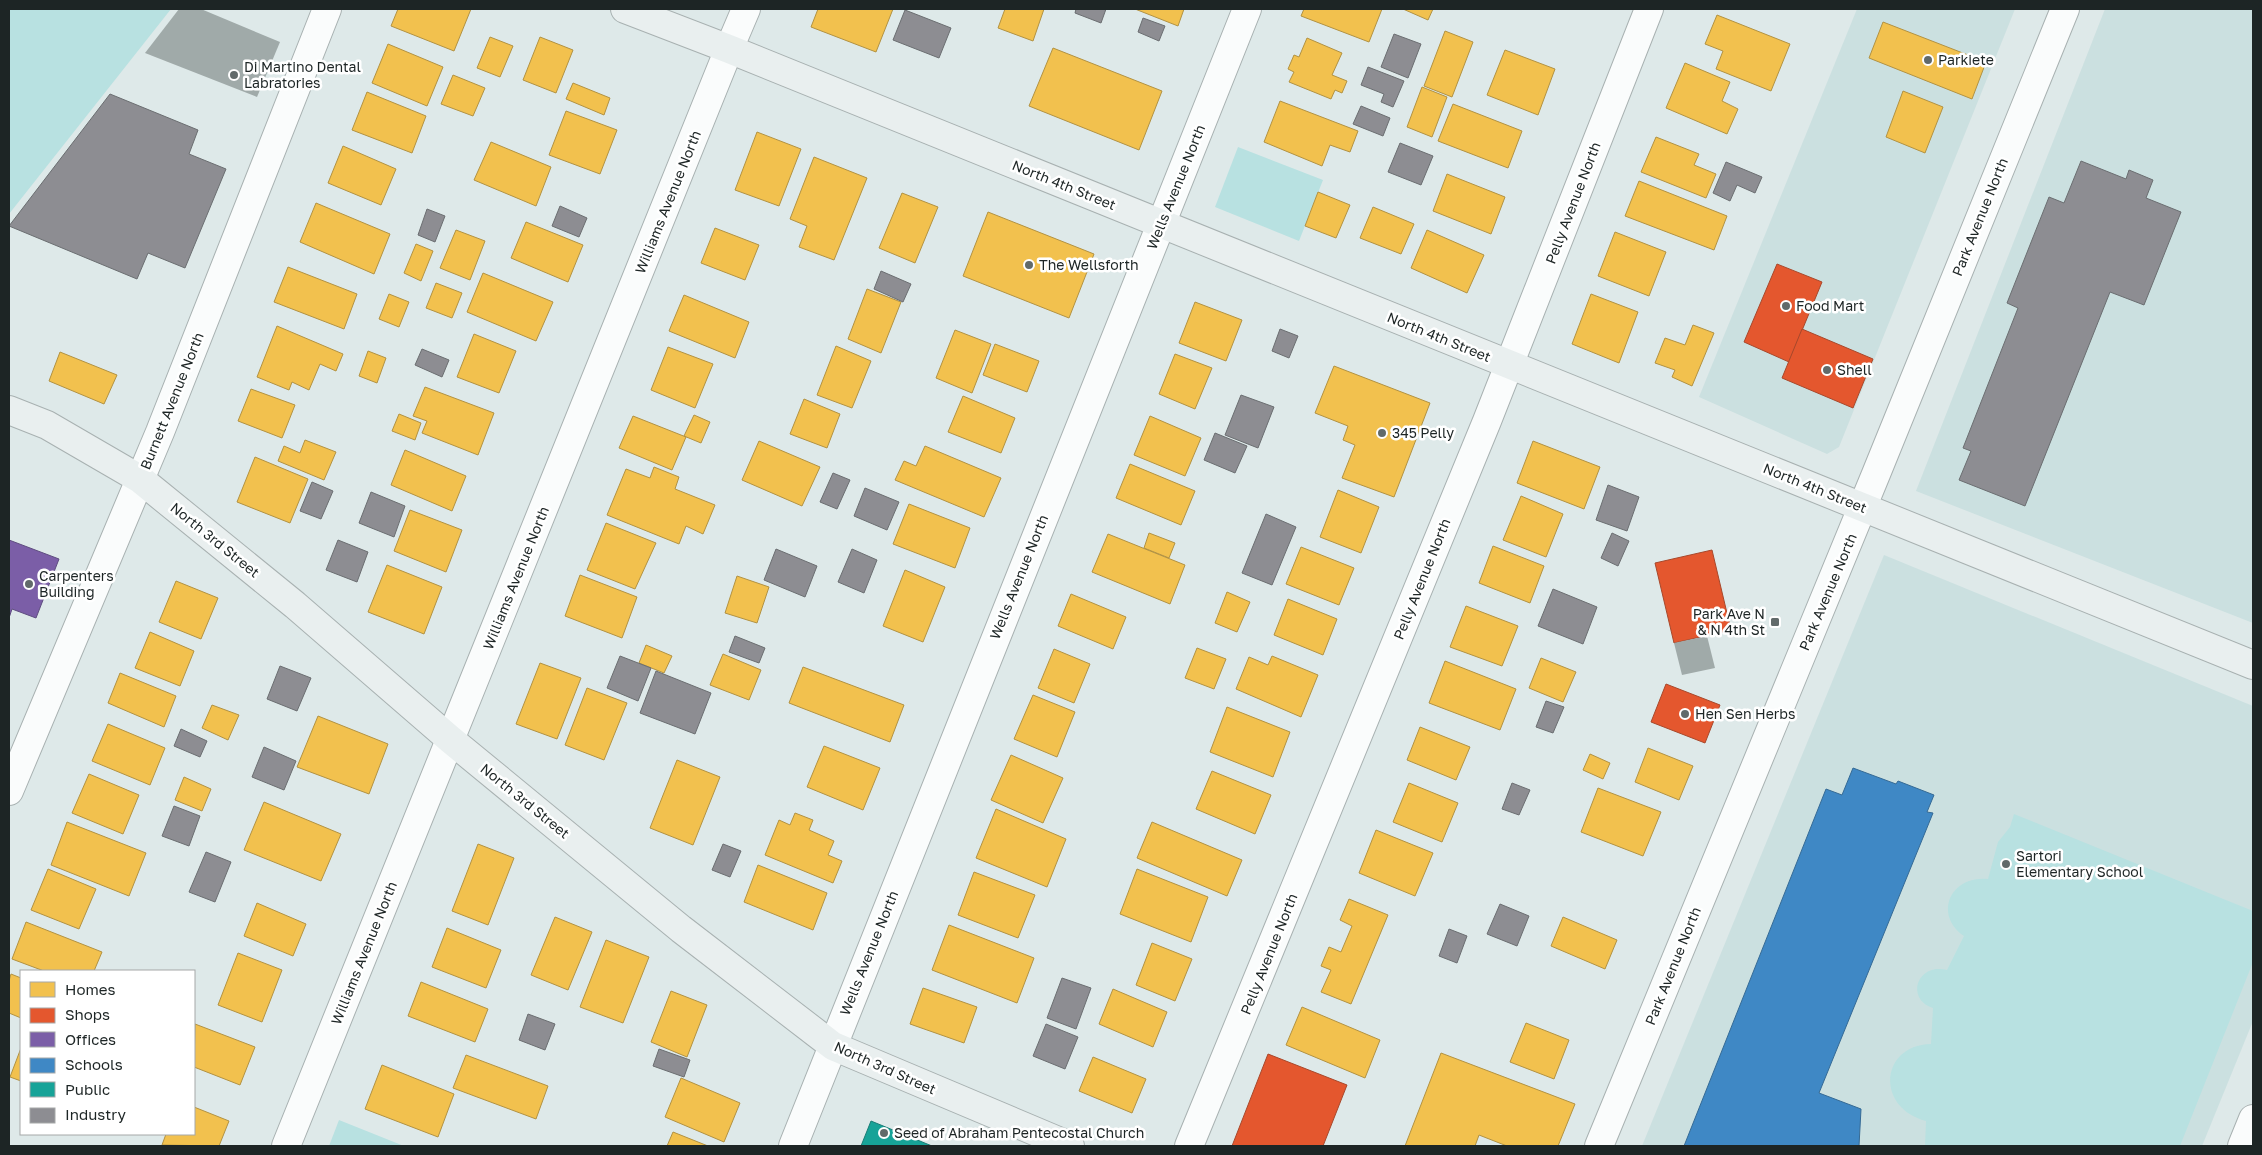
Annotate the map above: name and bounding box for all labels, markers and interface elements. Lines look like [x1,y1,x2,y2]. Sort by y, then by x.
place label: Parkiete [1938,51,1994,68]
marker: Parkiete [1922,54,1934,66]
place label: Di Martino Dental Labratories [244,58,361,91]
marker: Di Martino Dental Labratories [228,69,240,81]
street label: Wells Avenue North [1143,122,1208,252]
street label: Williams Avenue North [631,128,704,276]
street label: Pelly Avenue North [1541,140,1604,266]
street label: Park Avenue North [1948,155,2011,278]
street label: North 4th Street [1010,156,1118,213]
place label: The Wellsforth [1039,256,1139,273]
marker: The Wellsforth [1023,259,1035,271]
place label: Food Mart [1796,297,1864,314]
marker: Food Mart [1780,300,1792,312]
street label: North 4th Street [1385,308,1493,365]
street label: Burnett Avenue North [136,330,207,472]
place label: Shell [1837,361,1872,378]
marker: Shell [1821,364,1833,376]
place label: 345 Pelly [1392,424,1454,441]
marker: 345 Pelly [1376,427,1388,439]
street label: North 4th Street [1761,459,1869,516]
street label: North 3rd Street [167,499,263,581]
street label: Williams Avenue North [479,504,552,652]
street label: Wells Avenue North [986,512,1051,642]
street label: Pelly Avenue North [1389,516,1454,642]
street label: Park Avenue North [1795,531,1860,653]
place label: Carpenters Building [39,567,114,600]
marker: Carpenters Building [23,578,35,590]
place label: Park Ave N & N 4th St [1693,605,1765,638]
marker: Park Ave N & N 4th St [1769,616,1781,628]
place label: Hen Sen Herbs [1695,705,1795,722]
marker: Hen Sen Herbs [1679,708,1691,720]
street label: North 3rd Street [477,760,573,842]
place label: Sartori Elementary School [2016,847,2143,880]
marker: Sartori Elementary School [2000,858,2012,870]
street label: Williams Avenue North [327,879,400,1027]
street label: Wells Avenue North [836,888,901,1018]
street label: Pelly Avenue North [1236,891,1301,1017]
street label: Park Avenue North [1641,904,1704,1027]
legend [20,970,195,1135]
text: Homes [65,980,115,998]
text: Shops [65,1005,110,1023]
text: Offices [65,1030,116,1048]
street label: North 3rd Street [832,1037,939,1098]
text: Schools [65,1055,123,1073]
text: Public [65,1080,110,1098]
text: Industry [65,1105,126,1123]
place label: Seed of Abraham Pentecostal Church [894,1124,1144,1141]
marker: Seed of Abraham Pentecostal Church [878,1127,890,1139]

